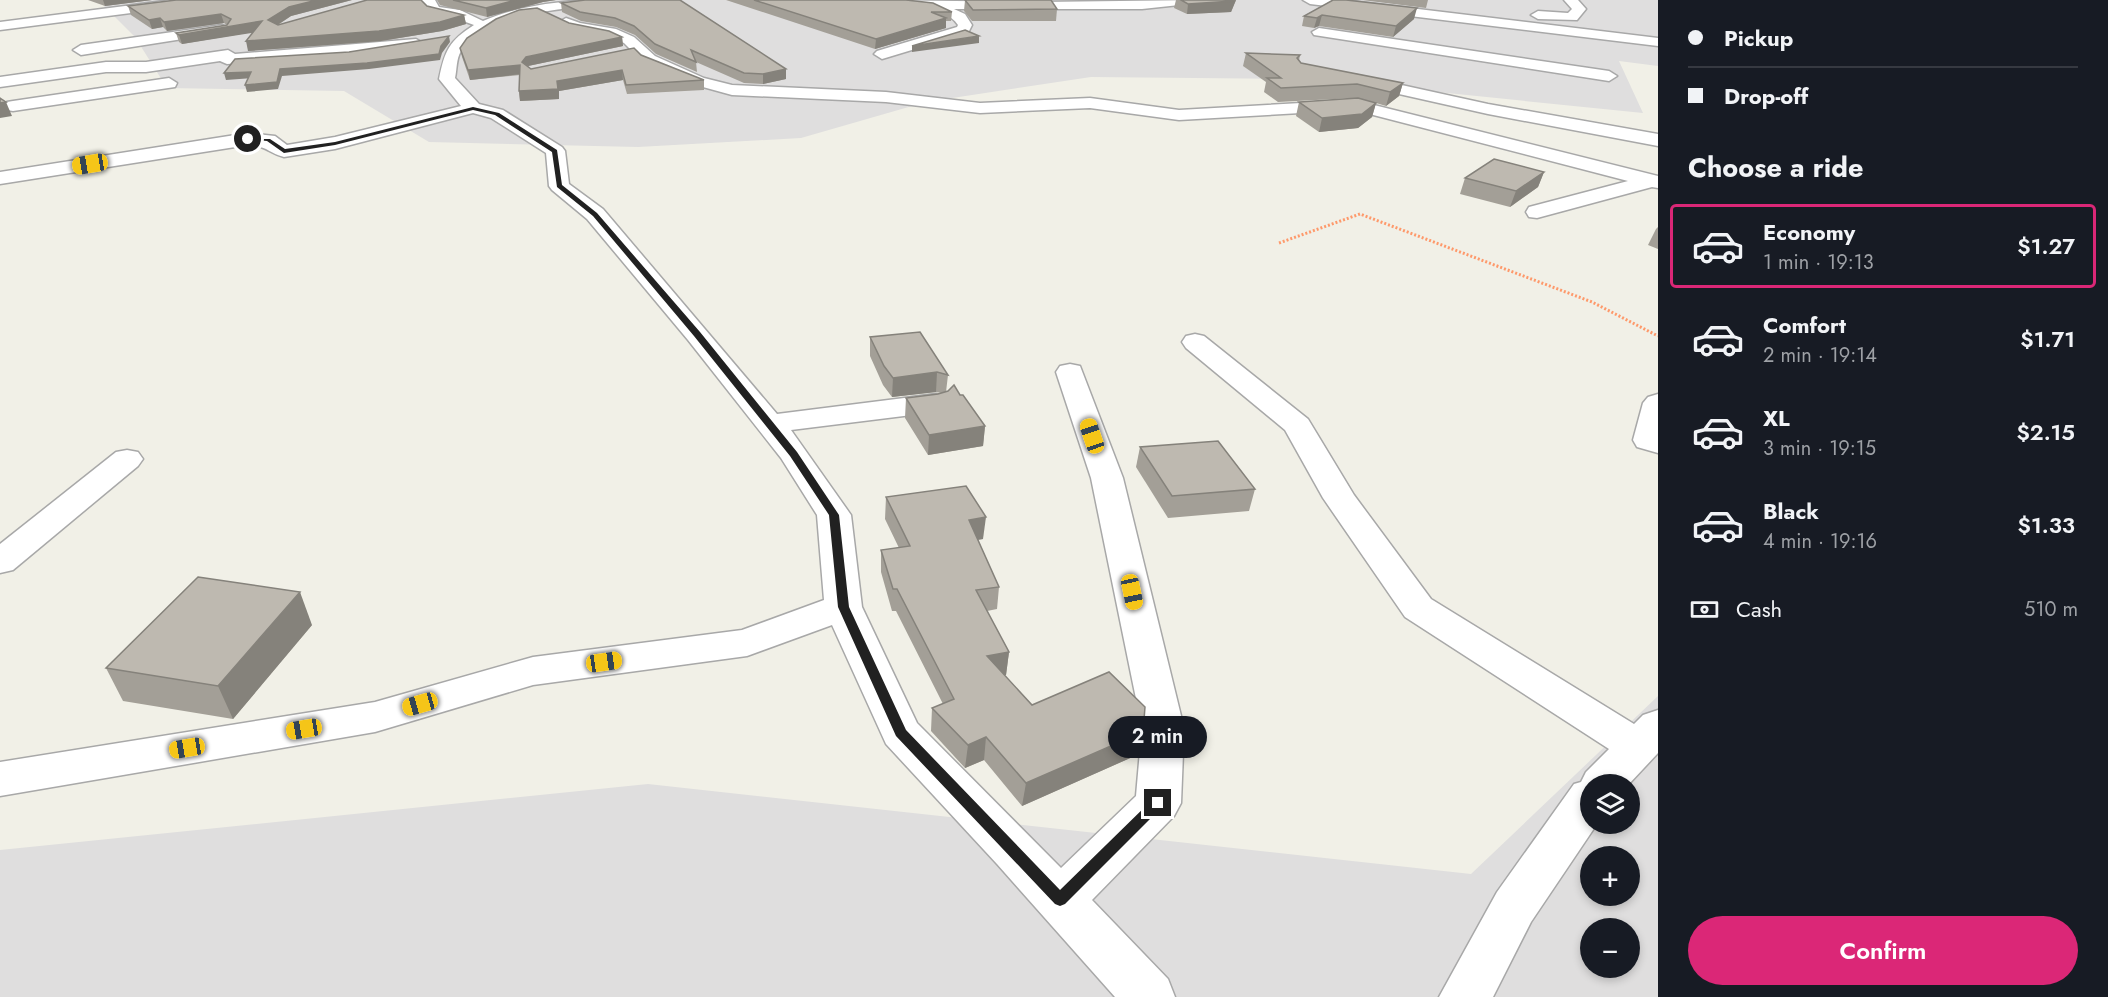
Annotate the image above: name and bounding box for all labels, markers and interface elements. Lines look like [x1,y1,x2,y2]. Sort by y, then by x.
text: Pickup [1724,22,1793,54]
text: Drop-off [1724,80,1808,112]
route start [234,125,261,152]
text: Choose a ride [1688,148,1863,187]
car [71,152,109,176]
text: Economy [1763,216,1855,248]
icon: car [1691,219,1745,273]
text: $1.27 [2017,230,2075,262]
text: 1 min · 19:13 [1763,248,1874,277]
text: Comfort [1763,309,1846,341]
icon: car [1691,312,1745,366]
text: $1.71 [2020,323,2075,355]
text: 2 min · 19:14 [1763,341,1877,370]
text: XL [1763,402,1790,434]
icon: car [1691,405,1745,459]
car [1078,416,1106,456]
text: $2.15 [2016,416,2075,448]
text: 3 min · 19:15 [1763,434,1876,463]
text: Black [1763,495,1819,527]
icon: car [1691,498,1745,552]
text: $1.33 [2018,509,2075,541]
text: 4 min · 19:16 [1763,527,1877,556]
car [1119,573,1145,611]
icon: cash [1688,593,1721,626]
text: Cash [1736,593,1782,625]
text: 510 m [2024,595,2078,624]
car [585,651,623,673]
car [400,690,440,718]
callout: 2 min [1108,716,1208,758]
car [285,717,323,741]
text: 2 min [1132,722,1183,751]
car [168,736,206,760]
map controls [1580,774,1640,978]
button: layers [1580,774,1640,834]
route end [1144,789,1171,816]
button: + [1580,846,1640,906]
button: Confirm [1688,916,2078,985]
button: − [1580,918,1640,978]

